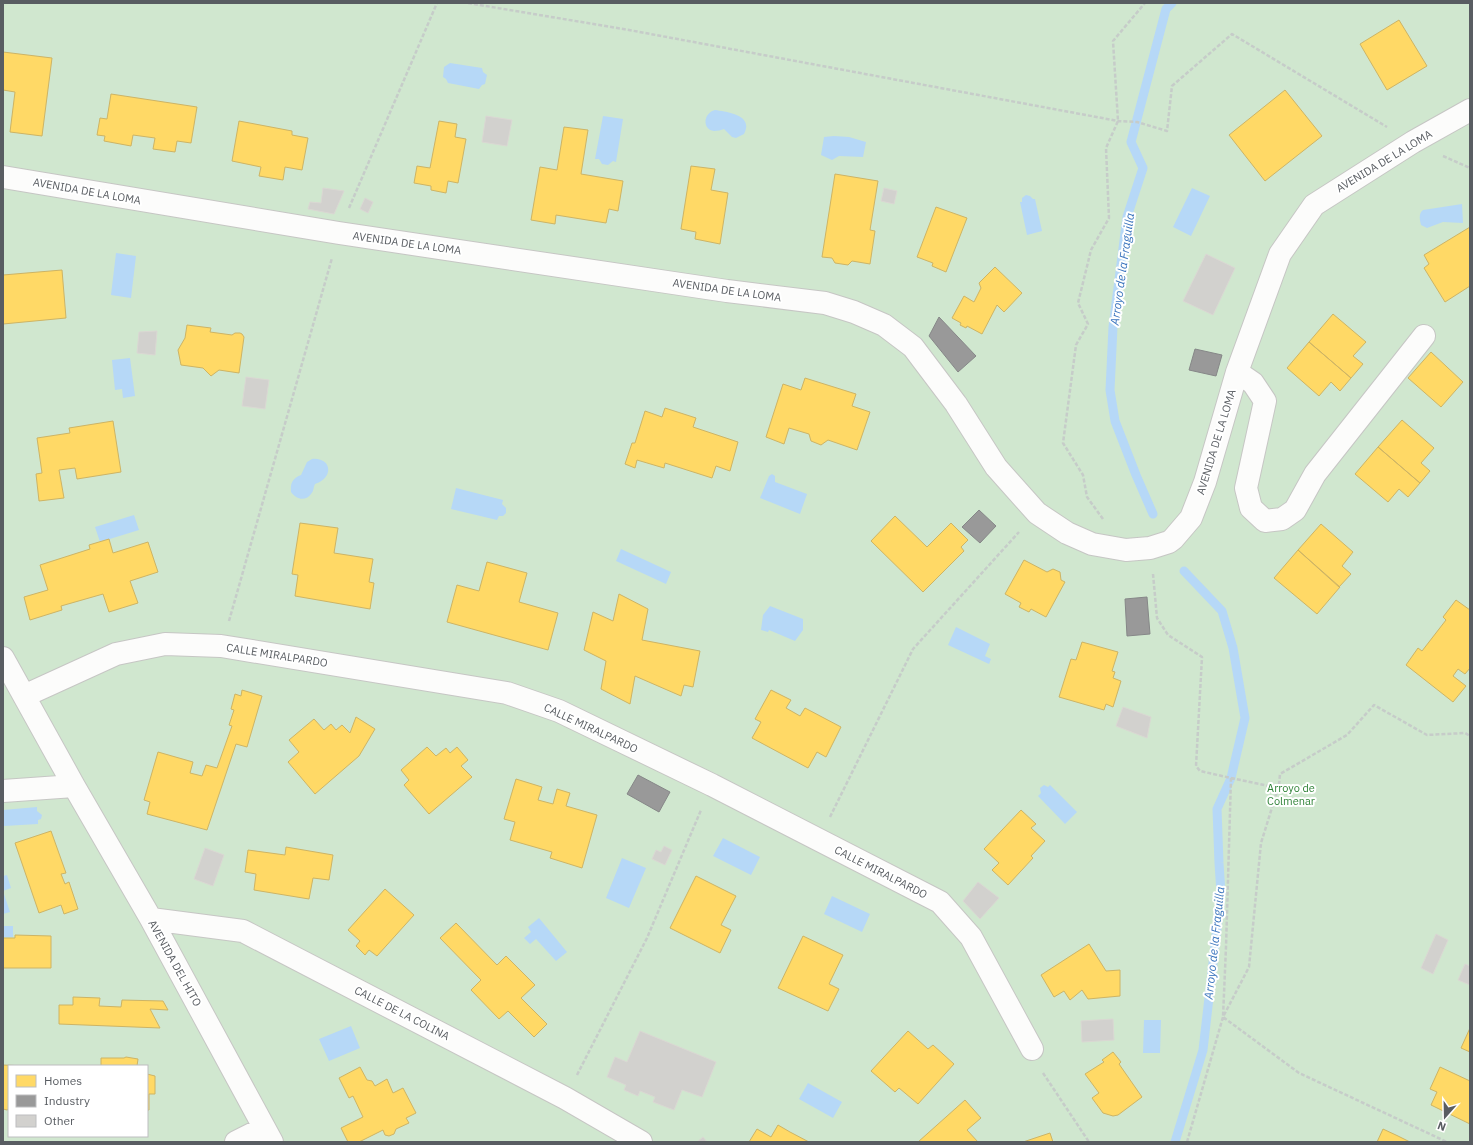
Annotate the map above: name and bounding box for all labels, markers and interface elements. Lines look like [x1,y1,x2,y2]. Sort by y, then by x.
street label: AVENIDA DE LA LOMA [1333,127,1435,195]
street label: AVENIDA DE LA LOMA [32,175,142,207]
water label: Arroyo de la Fraguilla [1107,212,1137,327]
street label: AVENIDA DE LA LOMA [352,228,462,258]
street label: AVENIDA DE LA LOMA [672,275,782,305]
street label: AVENIDA DE LA LOMA [1193,388,1239,496]
street label: CALLE MIRALPARDO [225,640,329,670]
street label: CALLE MIRALPARDO [542,700,640,756]
park label: Arroyo de Colmenar [1267,781,1315,808]
street label: CALLE MIRALPARDO [832,843,930,902]
water label: Arroyo de la Fraguilla [1201,886,1227,1001]
street label: AVENIDA DEL HITO [145,917,205,1009]
street label: CALLE DE LA COLINA [352,983,452,1043]
legend [8,1065,148,1137]
text: Homes [44,1073,82,1088]
text: Industry [44,1093,90,1108]
north arrow [1425,1097,1465,1137]
text: Other [44,1113,75,1128]
text: N [1435,1118,1448,1134]

